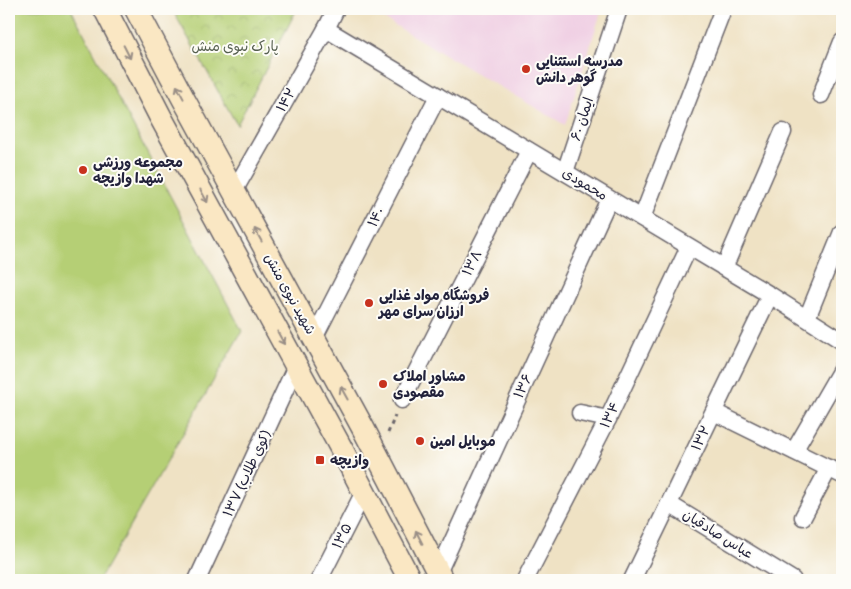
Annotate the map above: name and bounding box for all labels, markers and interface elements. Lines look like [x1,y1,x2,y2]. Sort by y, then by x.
park label: پارک نبوی منش [192,38,278,56]
one-way arrow [123,44,132,59]
place label: مدرسه استثنایی گوهر دانش [536,53,623,87]
marker: مدرسه استثنایی گوهر دانش [520,63,532,75]
one-way arrow [175,85,185,100]
street label: ۱۴۲ [272,85,300,115]
street label: ایمان ۶۰ [567,95,597,143]
place label: مجموعه ورزشی شهدا وازیچه [93,154,183,187]
marker: مجموعه ورزشی شهدا وازیچه [77,164,89,176]
street label: محمودی [559,164,611,204]
one-way arrow [199,188,209,202]
street label: ۱۴۰ [364,204,388,230]
one-way arrow [252,228,262,243]
street label: ۱۳۸ [458,247,486,279]
street label: شهید نبوی منش [261,251,319,337]
place label: فروشگاه مواد غذایی ارزان سرای مهر [377,286,489,320]
marker: فروشگاه مواد غذایی ارزان سرای مهر [363,297,375,309]
one-way arrow [277,331,287,345]
place label: مشاور املاک مقصودی [393,368,466,402]
street label: ۱۳۶ [510,371,536,401]
marker: مشاور املاک مقصودی [377,378,389,390]
one-way arrow [339,386,348,401]
street label: ۱۳۴ [596,399,624,431]
street label: ۱۳۲ [688,423,714,453]
street label: ۱۳۷ (کوی طلاب) [219,426,275,520]
place label: موبایل امین [430,433,496,451]
marker: موبایل امین [414,435,426,447]
place label: وازیچه [330,452,369,469]
marker: وازیچه [314,454,326,466]
street label: عباس صادقیان [680,506,756,562]
street label: ۱۳۵ [328,520,356,552]
one-way arrow [414,530,423,545]

